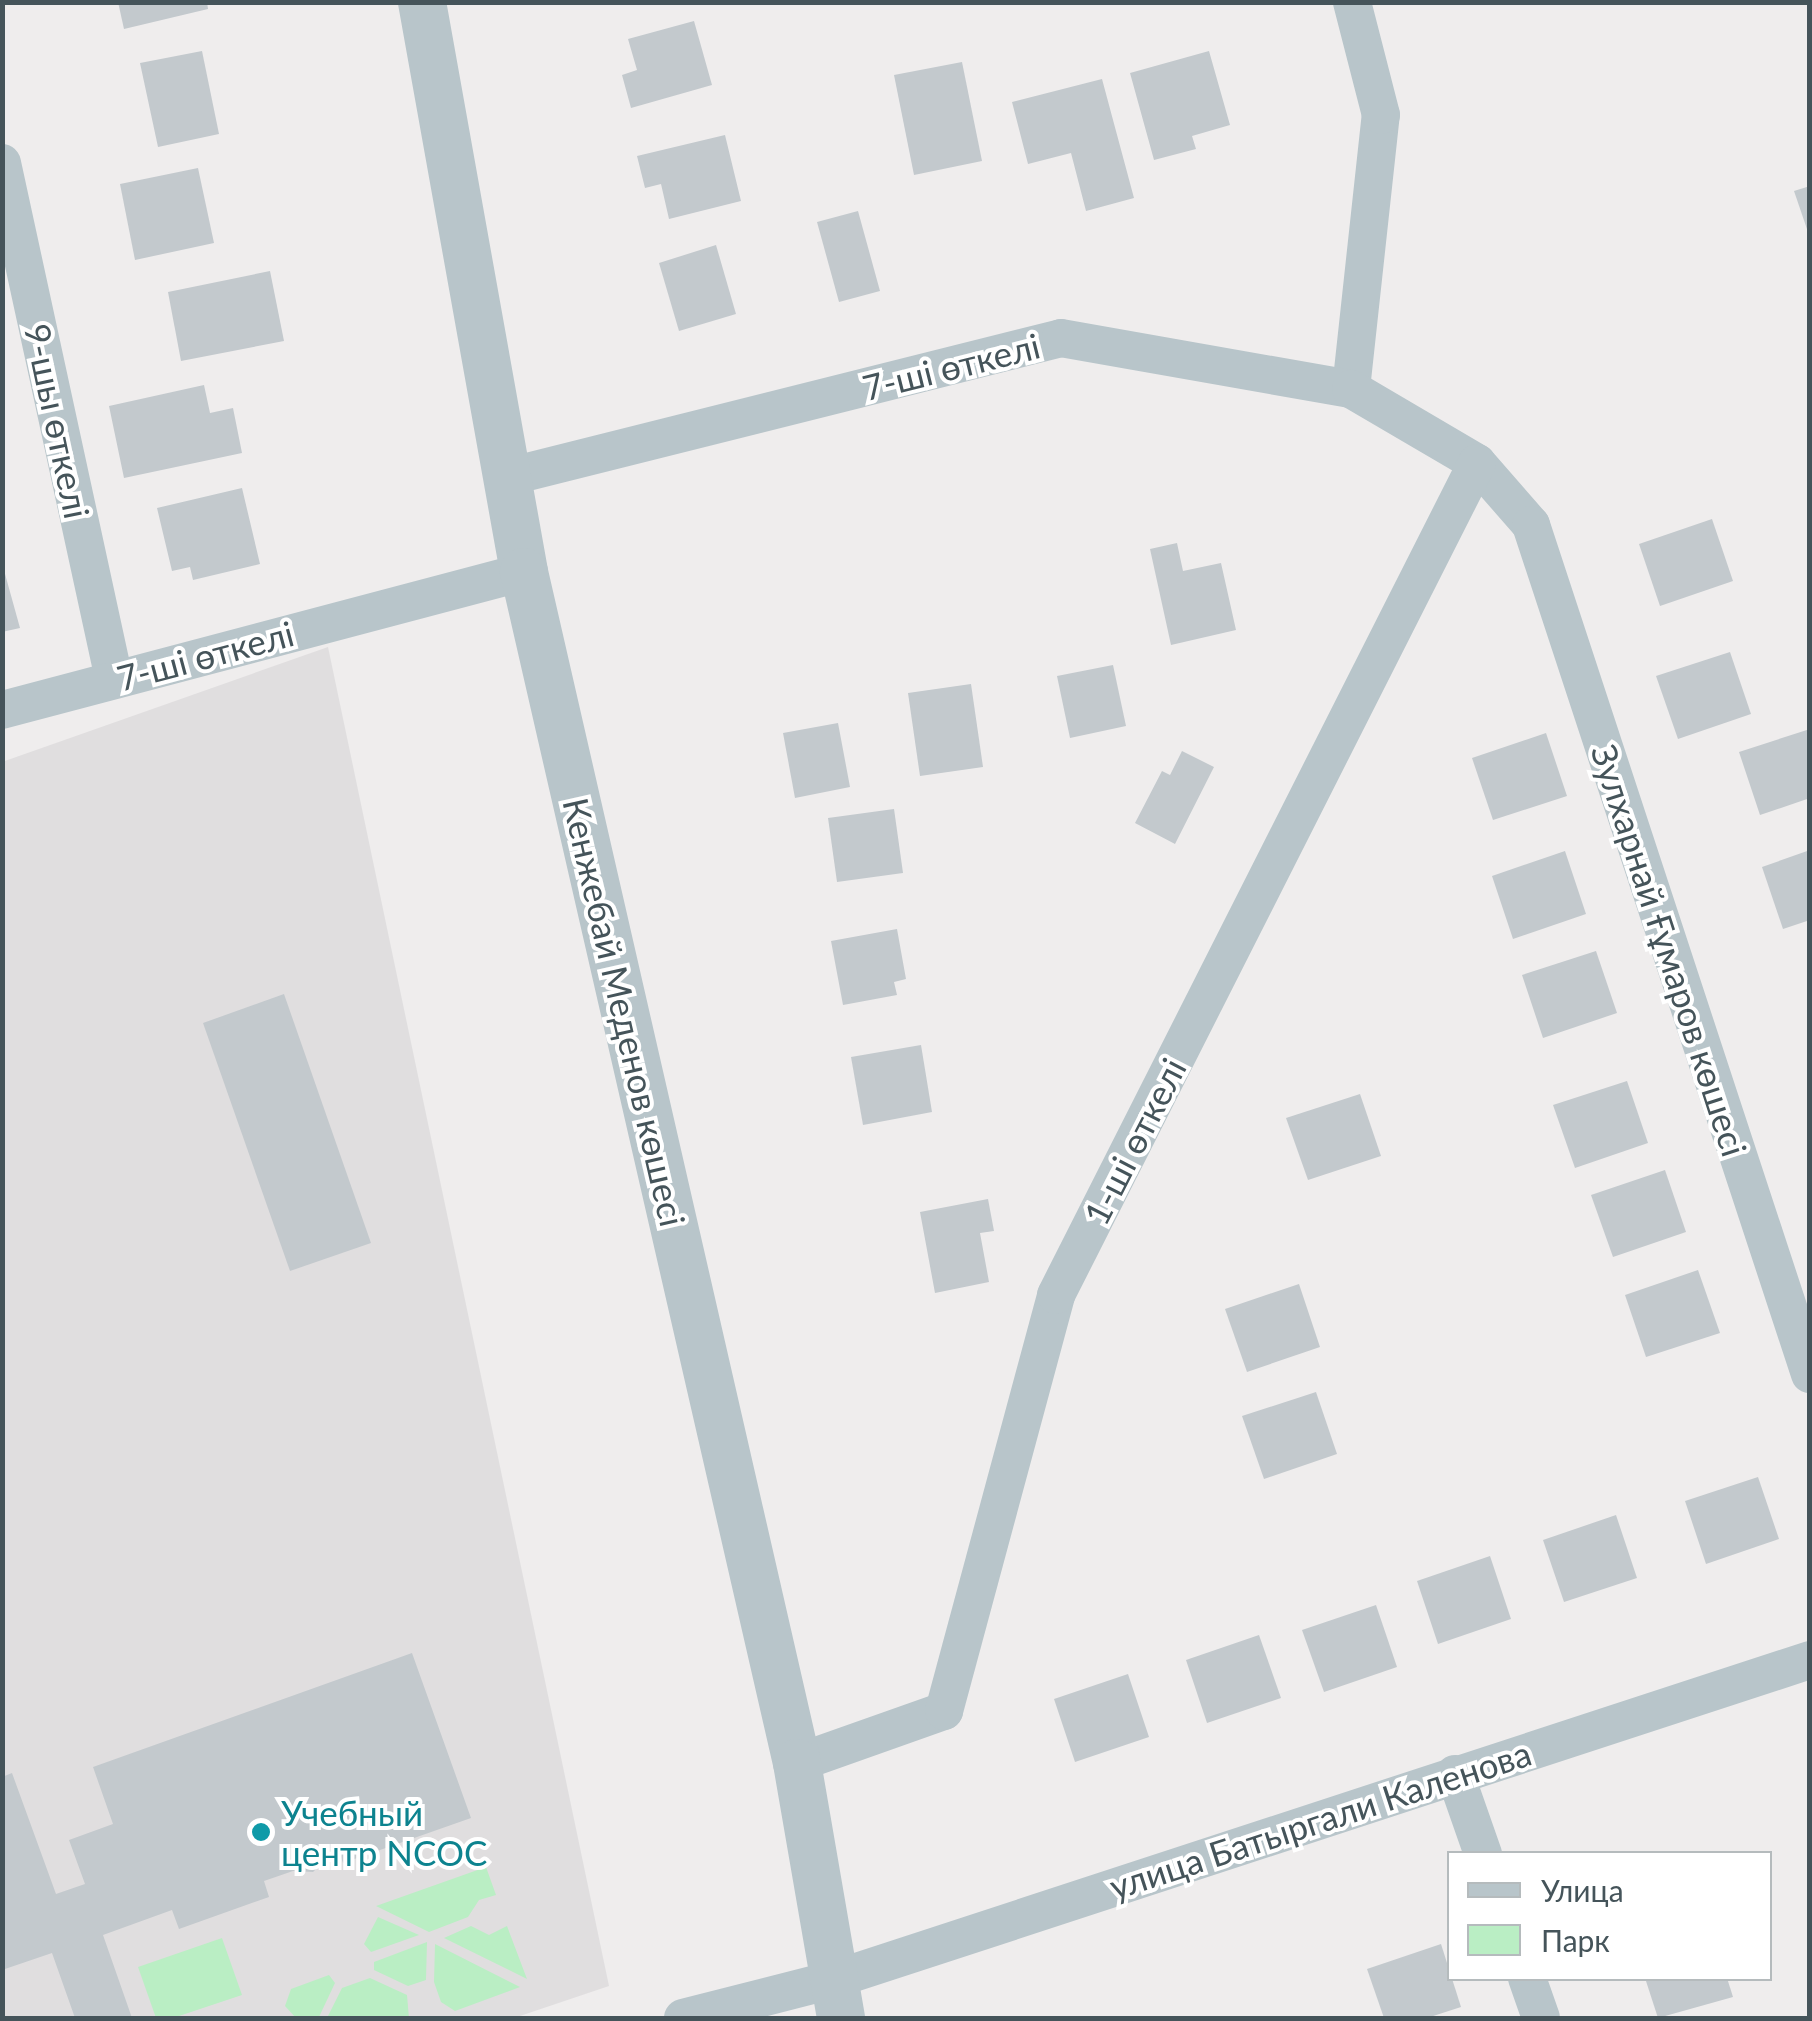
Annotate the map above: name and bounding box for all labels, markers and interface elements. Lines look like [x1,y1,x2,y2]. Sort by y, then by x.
street label: 9-шы өткелі [17,320,99,522]
street label: 7-ші өткелі [858,324,1044,408]
street label: 7-ші өткелі [112,611,298,699]
street label: Зулхарнай Ғұмаров көшесі [1584,739,1756,1161]
street label: Кенжебай Меденов көшесі [555,794,695,1230]
street label: 1-ші өткелі [1074,1051,1194,1231]
street label: улица Батыргали Каленова [1104,1731,1536,1907]
place label: Учебный центр NCOC [281,1791,487,1873]
marker: Учебный центр NCOC [250,1821,272,1843]
legend [1447,1851,1772,1981]
text: Улица [1541,1872,1624,1908]
text: Парк [1541,1922,1610,1958]

